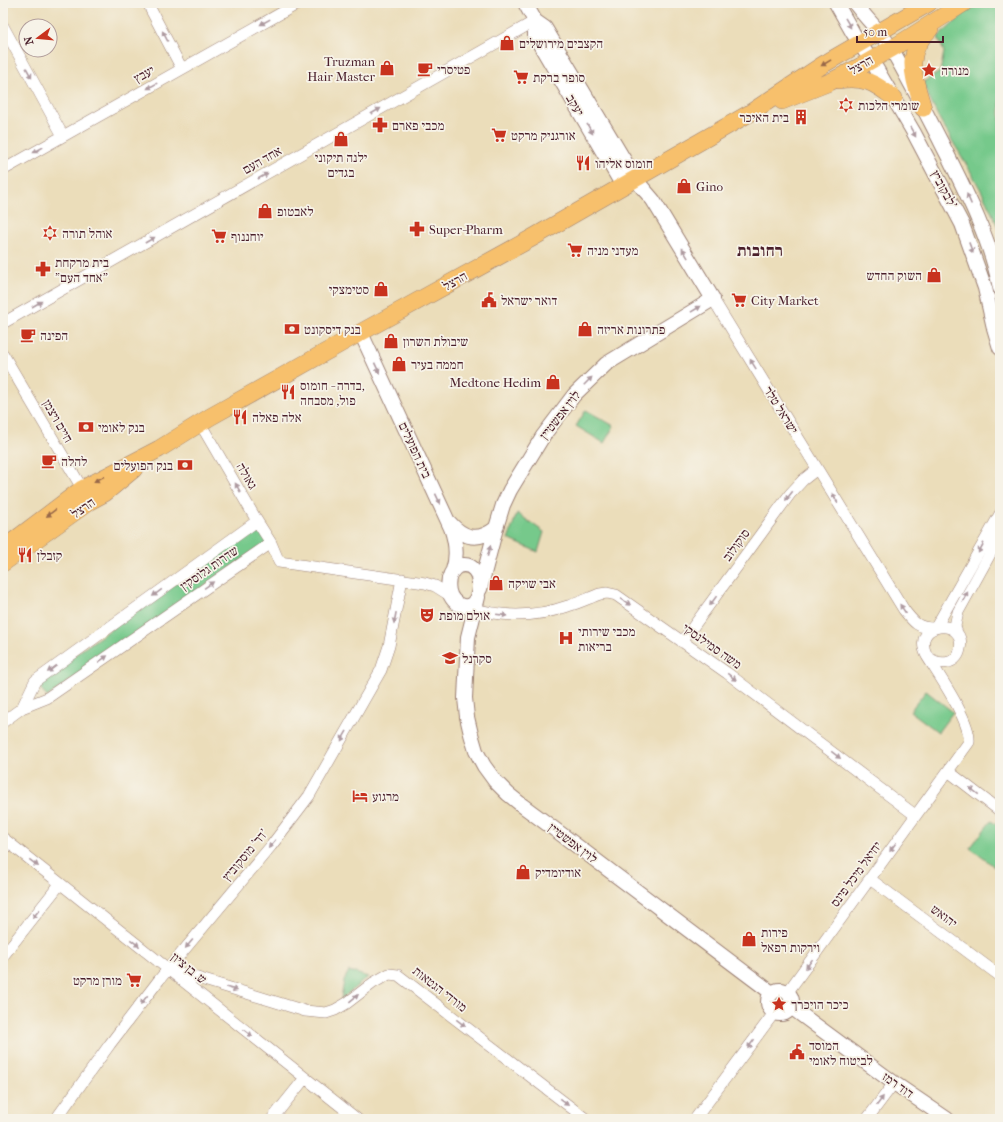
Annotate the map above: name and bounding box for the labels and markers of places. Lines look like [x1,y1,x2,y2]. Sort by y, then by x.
shop icon: הקצבים מירושלים [498,34,516,52]
place label: הקצבים מירושלים [519,36,603,51]
place label: Truzman Hair Master [307,54,375,84]
shop icon: Truzman Hair Master [378,59,396,77]
cafe icon: פטיסרי [416,60,434,78]
place icon: מנורה [920,61,938,79]
place label: פטיסרי [437,62,470,77]
place label: מנורה [941,63,969,78]
supermarket icon: סופר ברקת [512,68,530,86]
place label: סופר ברקת [533,70,585,85]
synagogue icon: שומרי הלכות [837,96,855,114]
place label: שומרי הלכות [858,98,919,113]
building icon: בית האיכר [792,108,810,126]
place label: בית האיכר [739,110,789,125]
pharmacy icon: מכבי פארם [371,116,389,134]
place label: מכבי פארם [392,118,444,133]
supermarket icon: אורגניק מרקט [490,126,508,144]
place label: אורגניק מרקט [511,128,576,143]
shop icon: ילנה תיקוני בגדים [332,130,350,148]
place label: ילנה תיקוני בגדים [315,150,368,180]
restaurant icon: חומוס אליהו [574,154,592,172]
place label: חומוס אליהו [595,156,653,171]
shop icon: Gino [675,177,693,195]
place label: Gino [696,179,724,194]
shop icon: לאבטופ [256,202,274,220]
place label: לאבטופ [277,204,314,219]
pharmacy icon: Super-Pharm [408,220,426,238]
place label: Super-Pharm [429,222,503,237]
synagogue icon: אוהל תורה [41,224,59,242]
place label: אוהל תורה [62,226,113,241]
supermarket icon: יוחננוף [210,227,228,245]
place label: יוחננוף [231,229,264,244]
supermarket icon: מעדני מניה [566,241,584,259]
place label: מעדני מניה [587,243,638,258]
place label: בית מרקחת "אחד העם" [55,255,109,285]
pharmacy icon: בית מרקחת "אחד העם" [34,260,52,278]
shop icon: השוק החדש [925,266,943,284]
place label: השוק החדש [866,268,922,283]
shop icon: סטימצקי [372,280,390,298]
place label: סטימצקי [329,282,369,297]
public building icon: דואר ישראל [480,291,498,309]
supermarket icon: City Market [730,291,748,309]
place label: דואר ישראל [501,293,557,308]
place label: City Market [751,293,819,308]
bank icon: בנק דיסקונט [283,320,301,338]
shop icon: פתרונות אריזה [576,320,594,338]
place label: בנק דיסקונט [304,322,361,337]
place label: פתרונות אריזה [597,322,665,337]
cafe icon: הפינה [19,326,37,344]
place label: הפינה [40,328,68,343]
shop icon: שיבולת השרון [382,332,400,350]
place label: שיבולת השרון [403,334,468,349]
shop icon: חממה בעיר [390,355,408,373]
place label: חממה בעיר [411,357,464,372]
shop icon: Medtone Hedim [544,373,562,391]
place label: Medtone Hedim [450,375,541,390]
place label: בדרה - חומוס, פול, מסבחה [300,378,365,408]
restaurant icon: בדרה - חומוס, פול, מסבחה [279,383,297,401]
restaurant icon: אלה פאלה [231,408,249,426]
place label: אלה פאלה [252,410,302,425]
bank icon: בנק לאומי [77,418,95,436]
place label: בנק לאומי [98,420,145,435]
cafe icon: להלה [40,452,58,470]
place label: להלה [61,454,87,469]
bank icon: בנק הפועלים [176,456,194,474]
place label: בנק הפועלים [113,458,173,473]
restaurant icon: קזבלן [16,546,34,564]
place label: קזבלן [37,548,62,563]
shop icon: אבי שויקה [487,574,505,592]
place label: אבי שויקה [508,576,556,591]
theatre icon: אולם מופת [418,606,436,624]
place label: אולם מופת [439,608,490,623]
place label: מכבי שירותי בריאות [578,624,636,654]
hospital icon: מכבי שירותי בריאות [557,629,575,647]
school or university icon: סקרנל [441,649,459,667]
place label: סקרנל [462,651,492,666]
hotel icon: מרגוע [351,787,369,805]
place label: מרגוע [372,789,399,804]
shop icon: אודיומדיק [514,863,532,881]
place label: אודיומדיק [535,865,581,880]
place label: פירות וירקות רפאל [761,925,820,955]
shop icon: פירות וירקות רפאל [740,930,758,948]
supermarket icon: מורן מרקט [125,971,143,989]
place label: מורן מרקט [73,973,122,988]
place icon: כיכר הויכרך [770,995,788,1013]
place label: כיכר הויכרך [791,997,849,1012]
place label: המוסד לביטוח לאומי [809,1038,873,1068]
public building icon: המוסד לביטוח לאומי [788,1043,806,1061]

